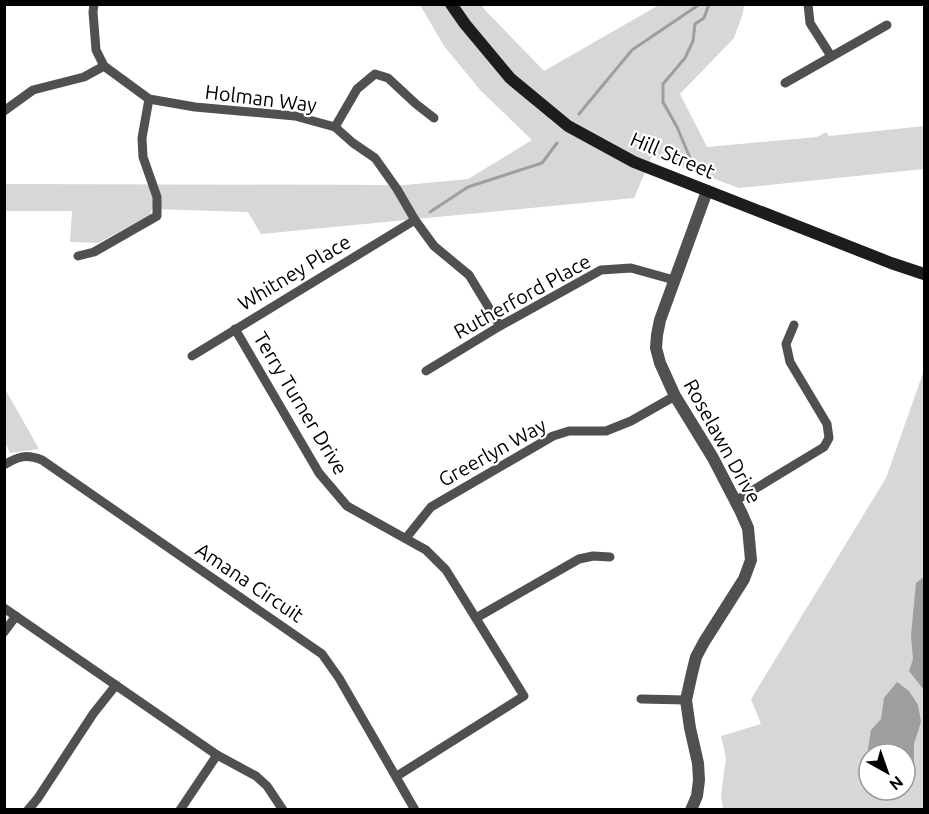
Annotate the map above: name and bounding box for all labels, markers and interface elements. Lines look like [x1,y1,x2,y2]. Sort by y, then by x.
street label: Holman Way [204,80,319,116]
street label: Hill Street [627,127,719,183]
street label: Whitney Place [234,229,354,315]
street label: Rutherford Place [450,249,594,343]
street label: Terry Turner Drive [249,327,353,479]
street label: Roselawn Drive [679,375,767,507]
street label: Greerlyn Way [434,413,550,491]
street label: Amana Circuit [192,538,308,627]
north arrow [857,742,917,802]
text: N [886,773,907,794]

